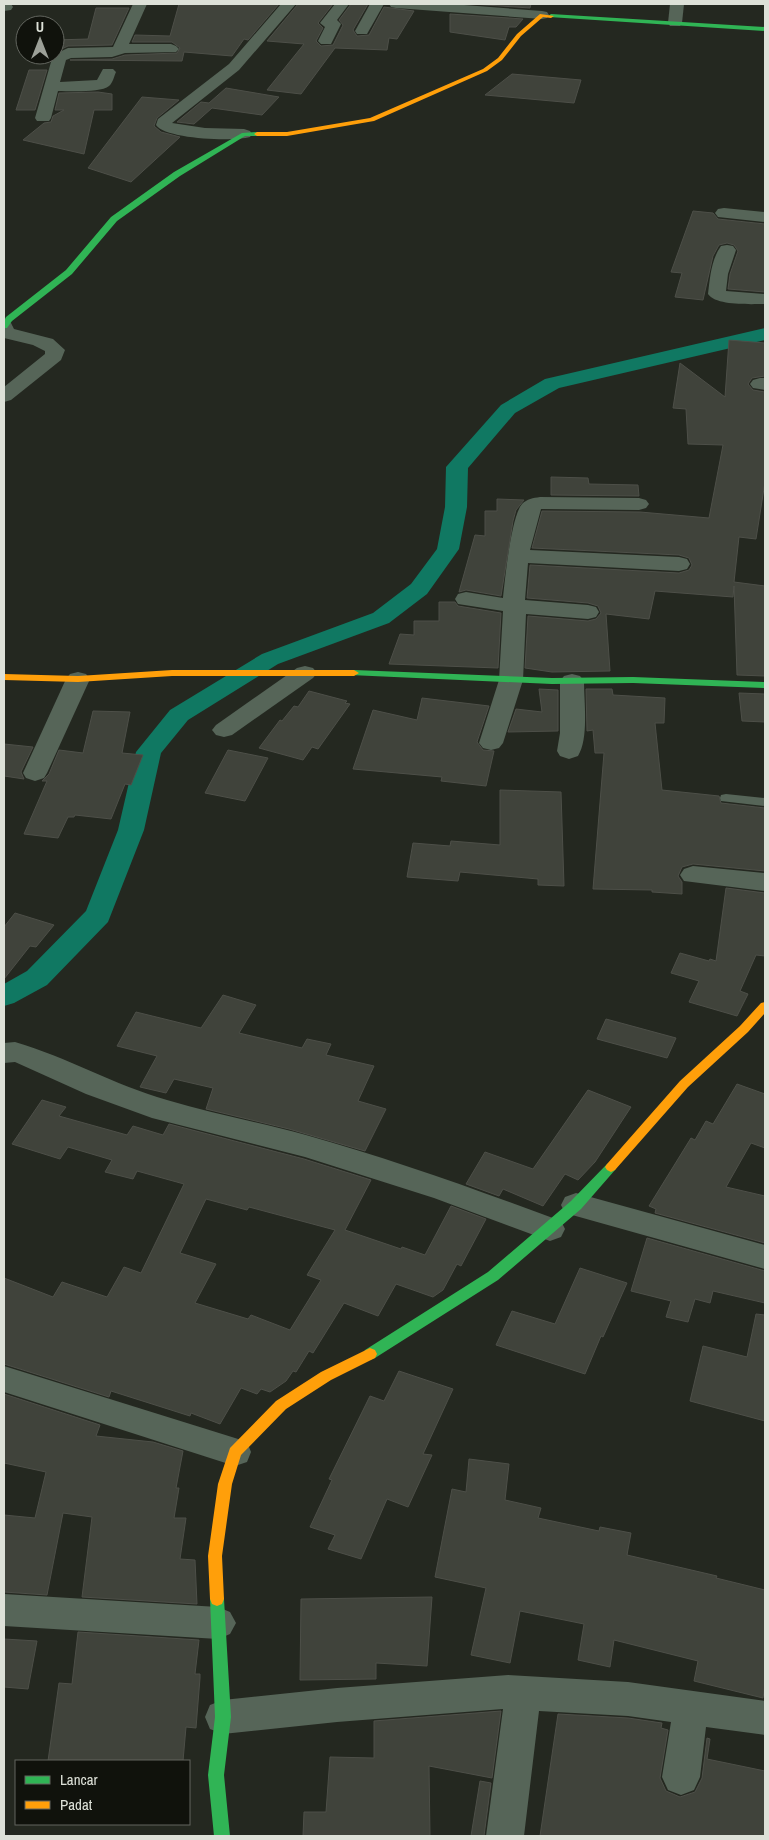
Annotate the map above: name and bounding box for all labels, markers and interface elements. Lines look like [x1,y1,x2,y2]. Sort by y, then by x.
north arrow [15,15,65,65]
text: U [36,18,44,36]
legend [15,1760,190,1825]
text: Lancar [60,1769,98,1790]
text: Padat [60,1794,93,1815]

